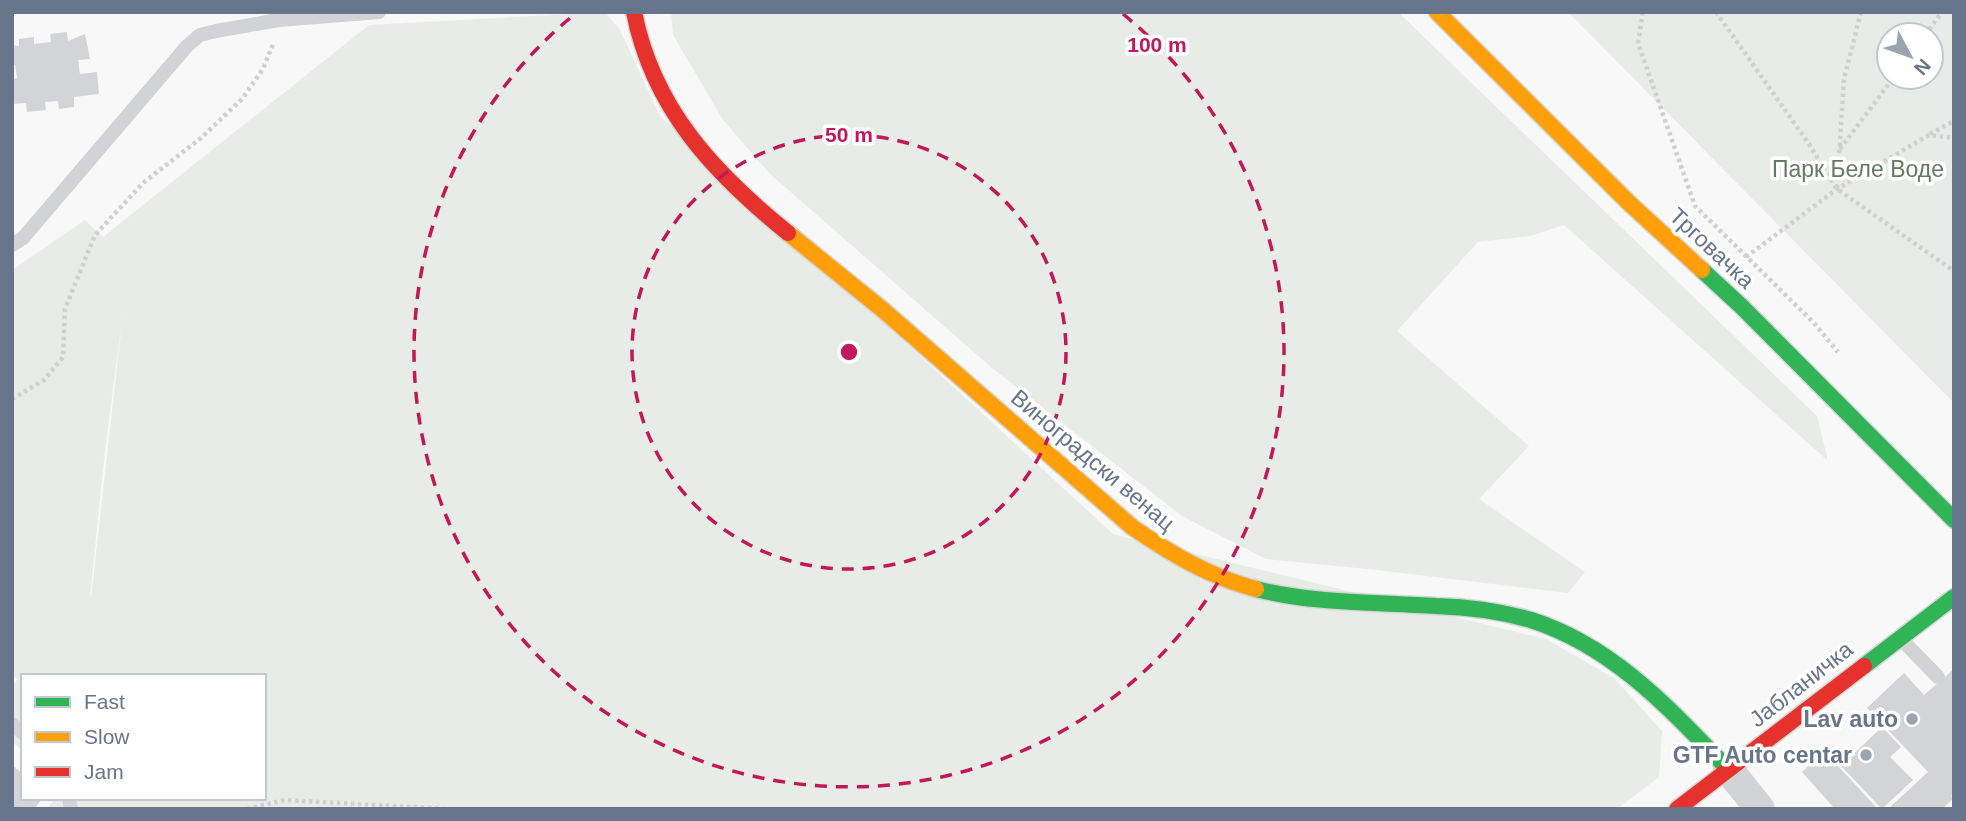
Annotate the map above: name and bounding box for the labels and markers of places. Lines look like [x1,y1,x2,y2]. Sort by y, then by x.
centre of rings [837,340,861,364]
place label: Lav auto [1803,706,1898,732]
marker: Lav auto [1904,711,1920,727]
place label: GTF Auto centar [1673,742,1852,768]
marker: GTF Auto centar [1858,747,1874,763]

